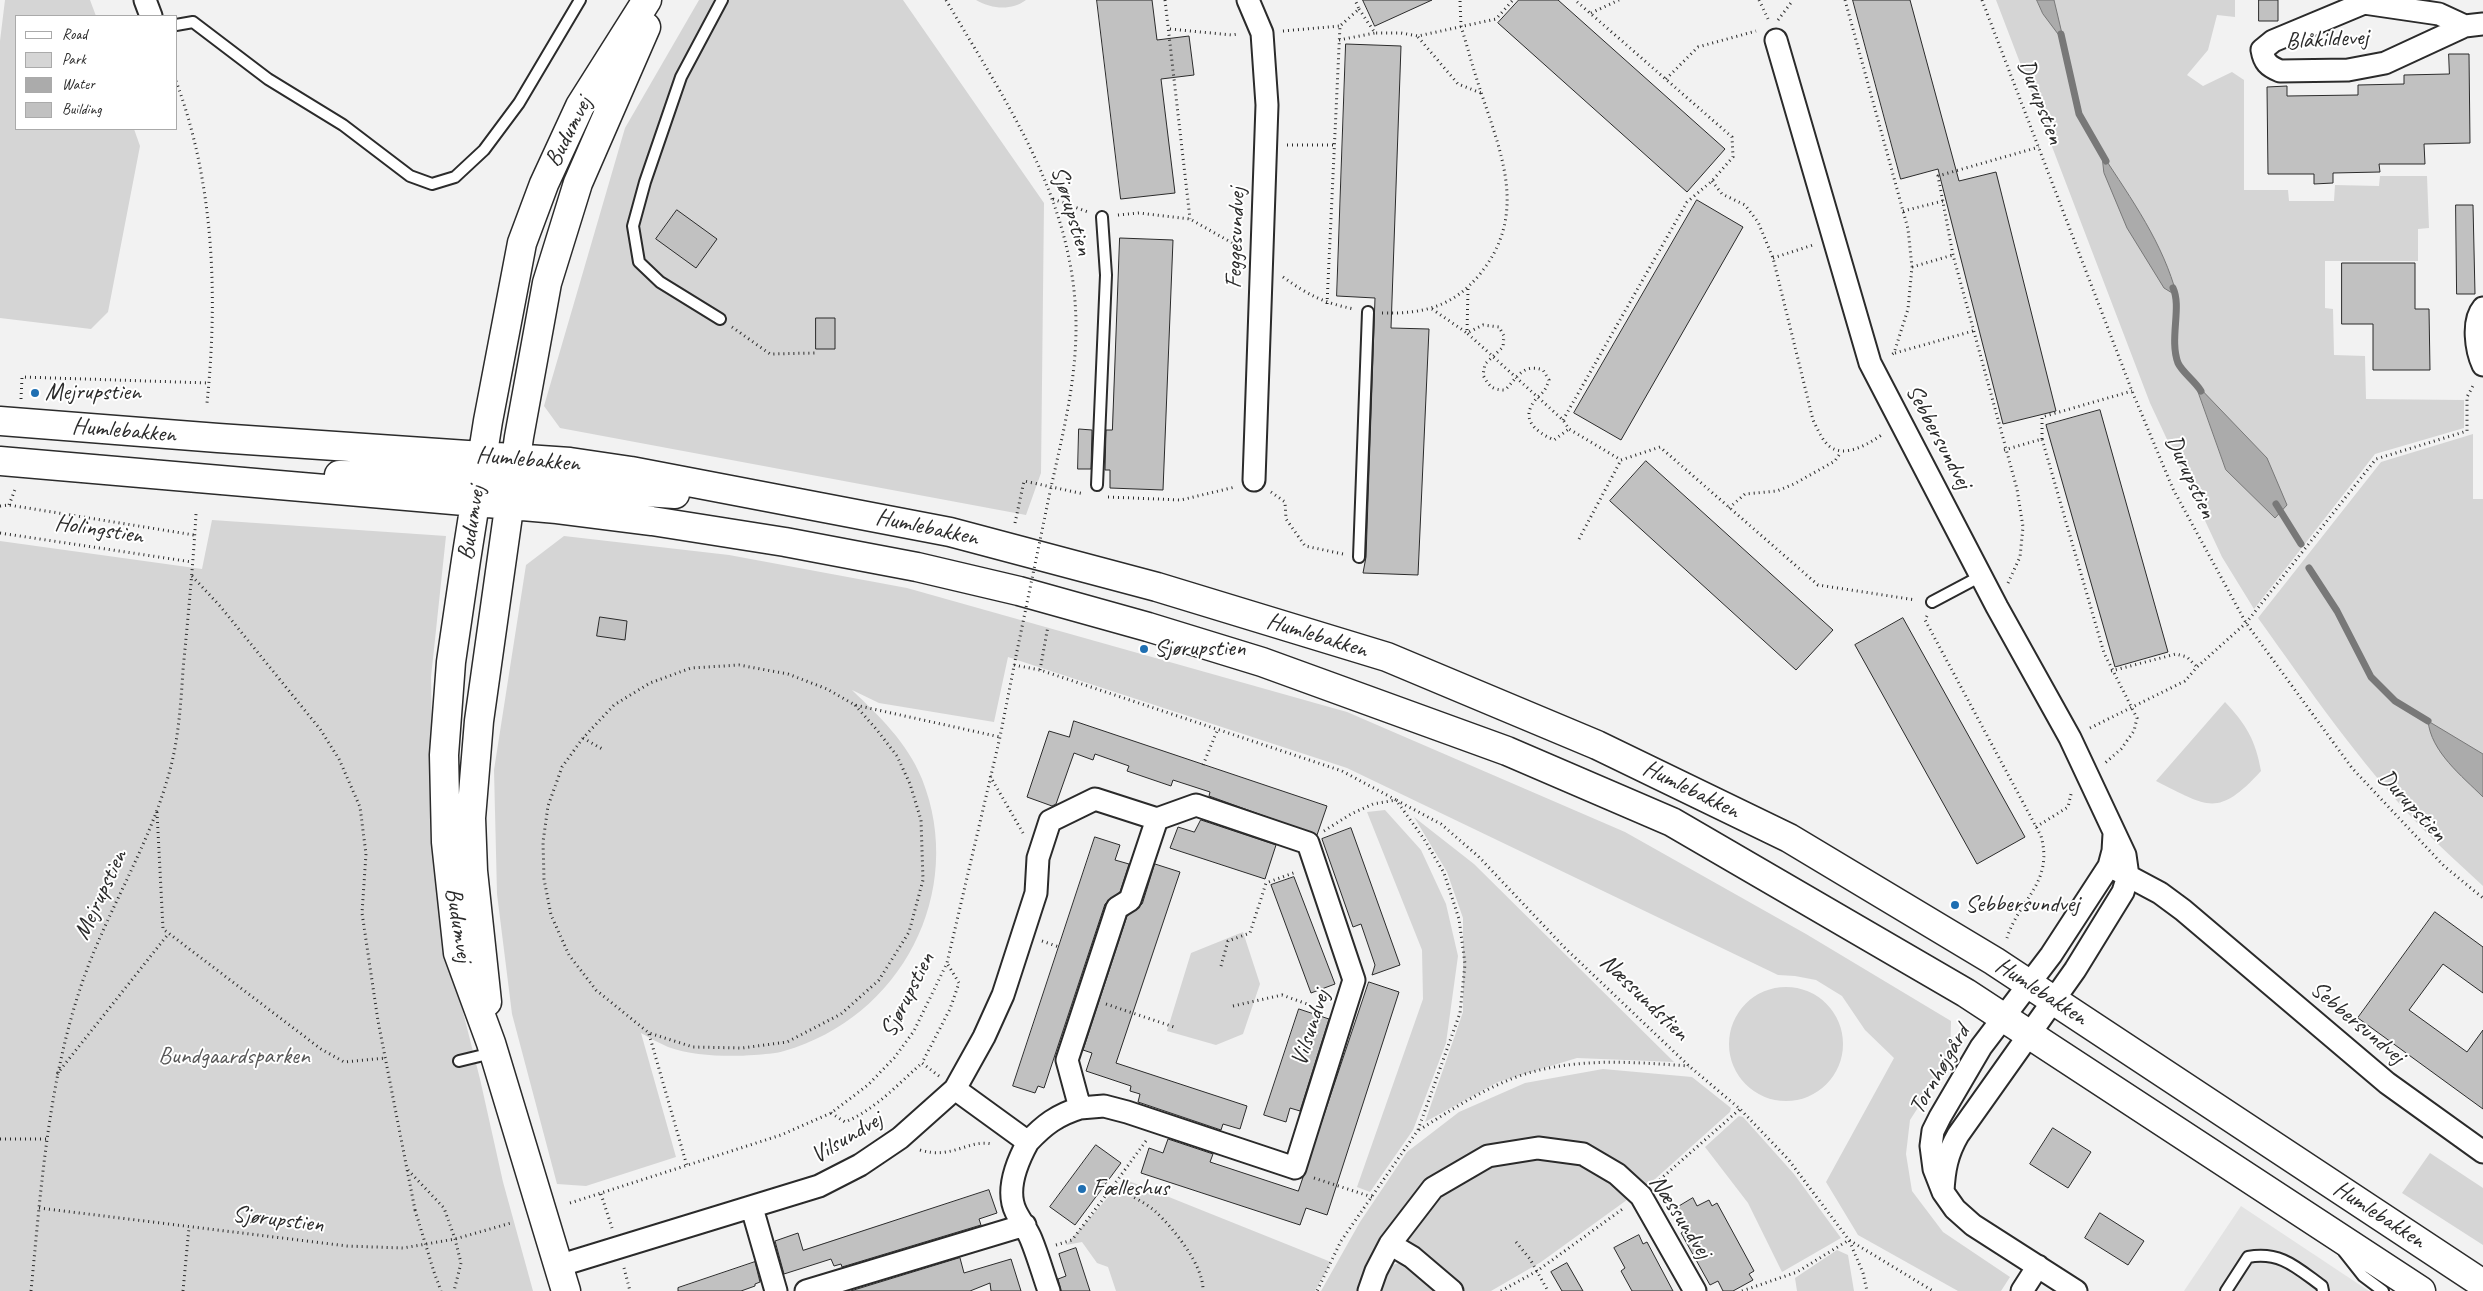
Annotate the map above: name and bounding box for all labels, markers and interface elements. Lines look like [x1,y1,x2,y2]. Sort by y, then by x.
legend [15,15,178,130]
street label: Blåkildevej [2285,23,2369,57]
text: Road [62,25,87,44]
text: Park [62,50,86,69]
street label: Durupstien [2011,56,2069,148]
text: Water [62,75,95,94]
street label: Budumvej [539,92,599,172]
text: Building [62,100,101,119]
street label: Sjørupstien [1044,163,1098,259]
street label: Feggesundvej [1220,187,1252,289]
place label: Mejrupstien [45,379,141,407]
street label: Sebbersundvej [1898,380,1978,494]
marker: Mejrupstien [29,387,41,399]
street label: Humlebakken [71,412,177,450]
street label: Durupstien [2158,431,2222,523]
street label: Humlebakken [475,441,581,479]
street label: Budumvej [452,484,492,562]
street label: Humlebakken [873,503,981,553]
street label: Holingstien [53,509,145,551]
street label: Humlebakken [1263,607,1371,665]
place label: Sjørupstien [1154,635,1246,663]
marker: Sjørupstien [1138,643,1150,655]
street label: Humlebakken [1638,754,1744,826]
street label: Durupstien [2371,764,2453,848]
street label: Mejrupstien [68,846,134,944]
street label: Budumvej [438,886,478,964]
place label: Sebbersundvej [1965,891,2079,919]
marker: Sebbersundvej [1949,899,1961,911]
street label: Sjørupstien [874,948,942,1042]
street label: Næssundstien [1593,948,1695,1048]
street label: Humlebakken [1990,952,2092,1032]
street label: Sebbersundvej [2304,975,2410,1071]
street label: Vilsundvej [1285,986,1337,1070]
street label: Tornhøjgård [1903,1020,1977,1120]
park label: Bundgaardsparken [158,1043,310,1071]
street label: Vilsundvej [806,1106,888,1170]
street label: Næssundvej [1642,1170,1718,1264]
place label: Fælleshus [1092,1175,1169,1203]
street label: Humlebakken [2328,1175,2430,1255]
marker: Fælleshus [1076,1183,1088,1195]
street label: Sjørupstien [231,1200,325,1240]

